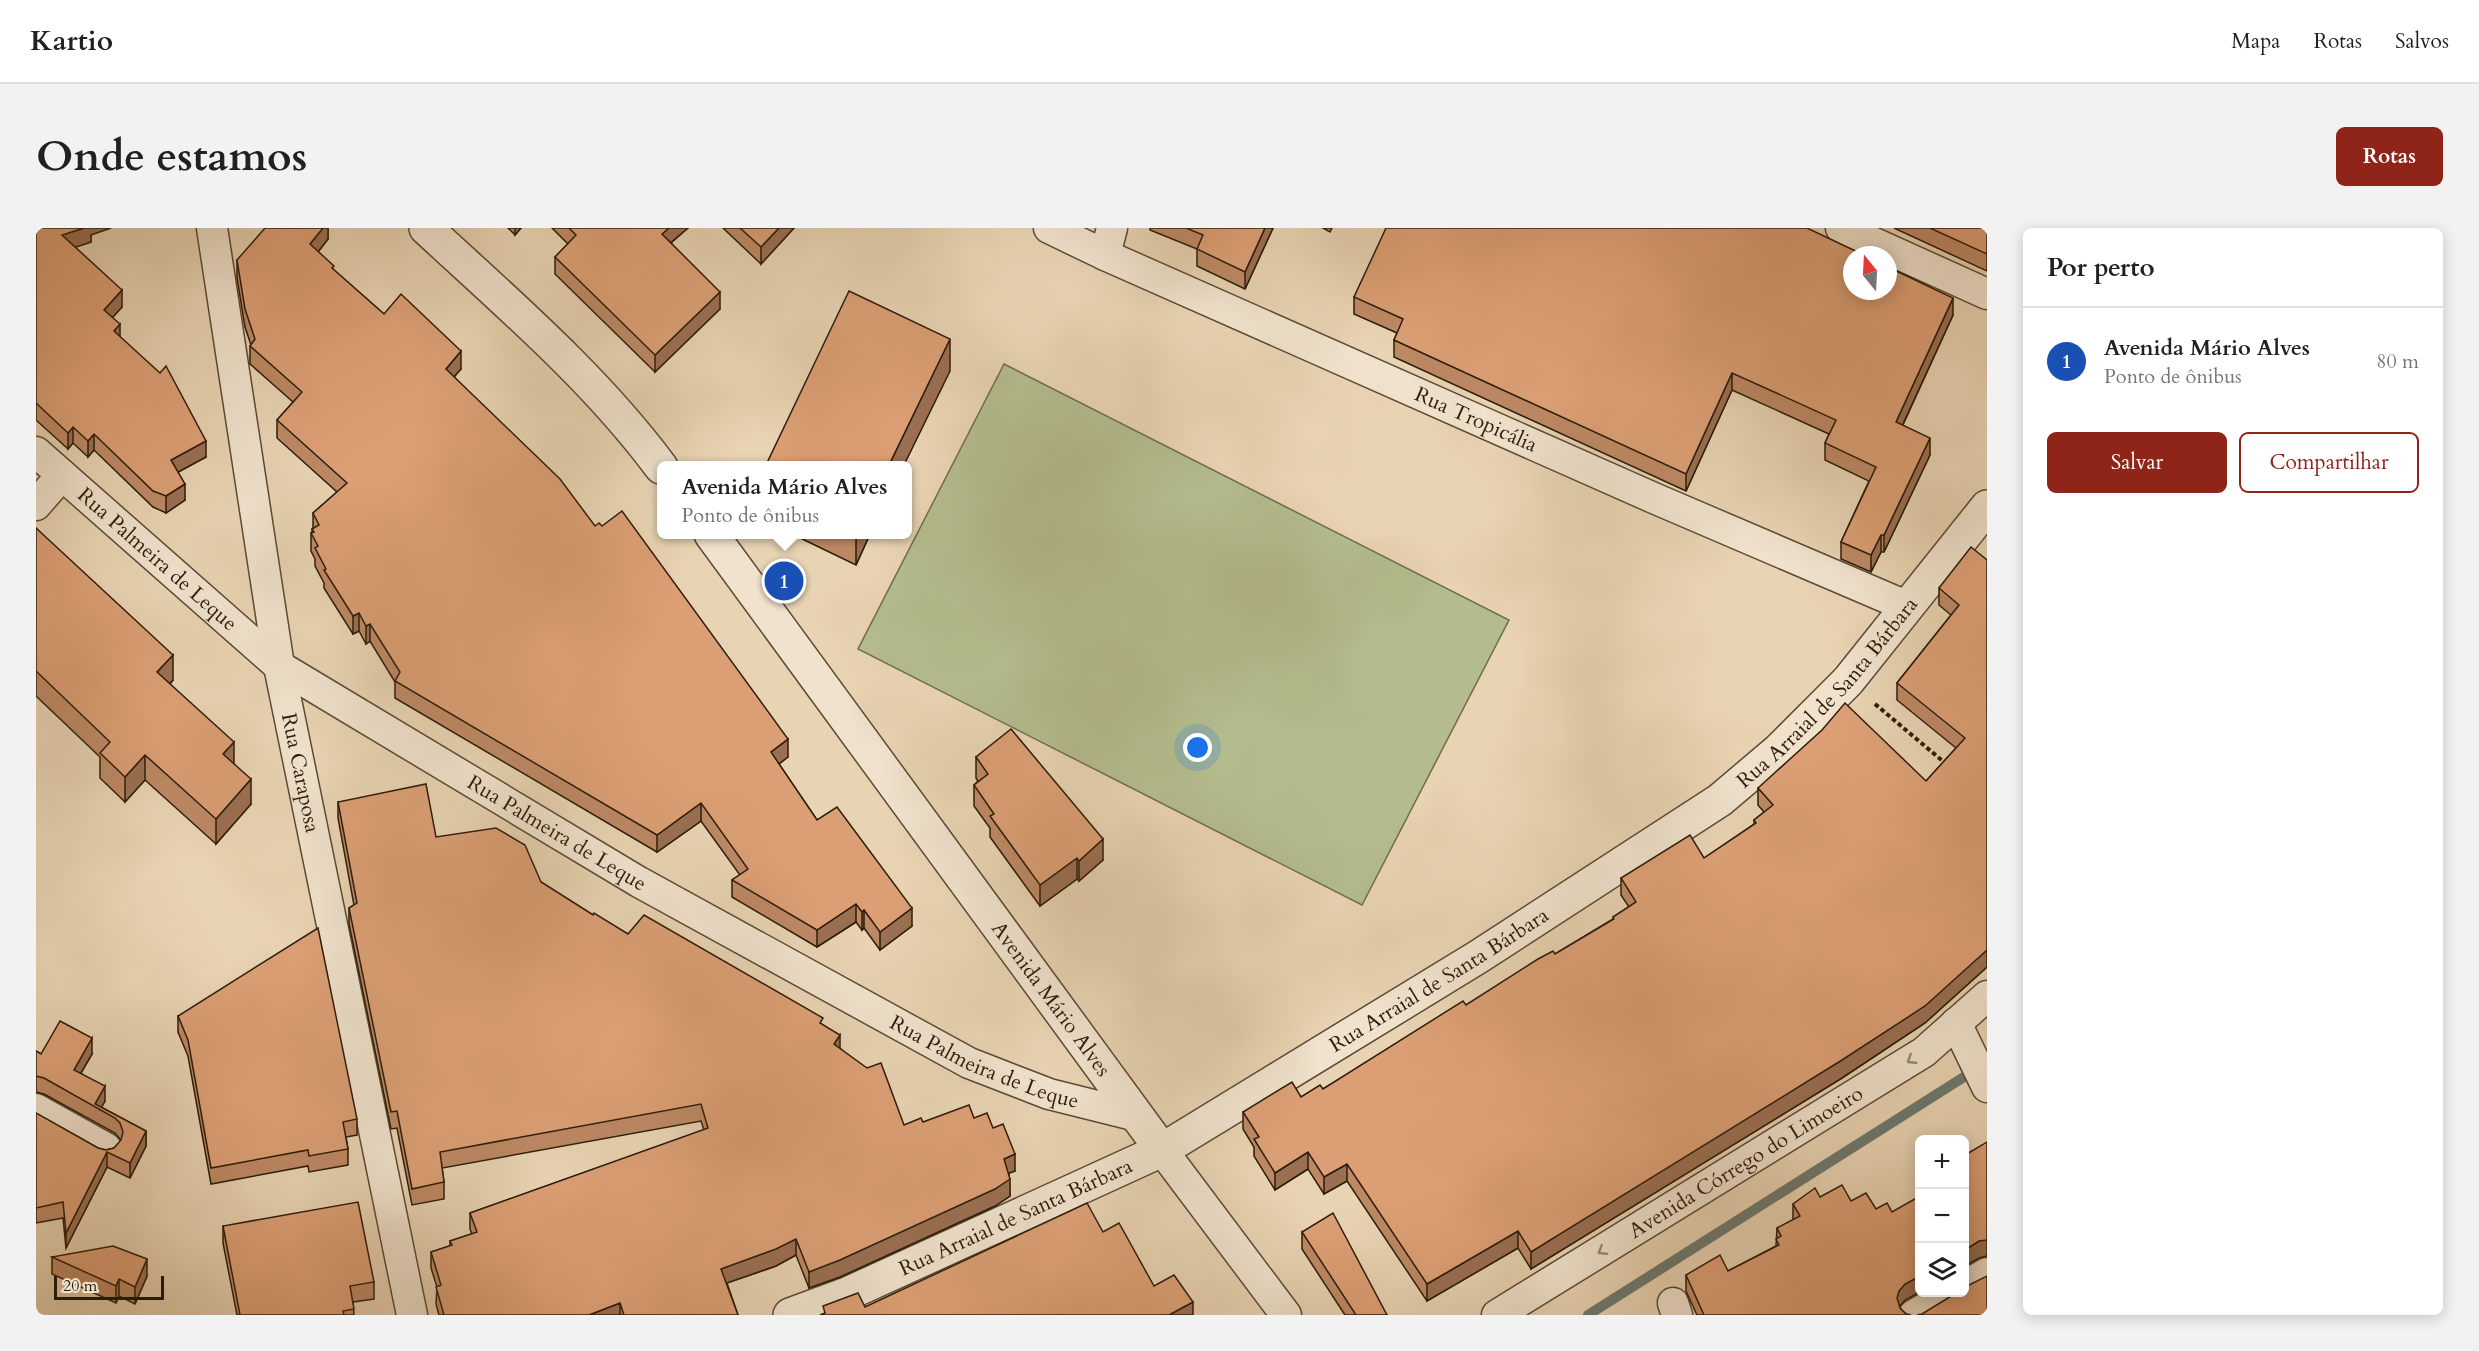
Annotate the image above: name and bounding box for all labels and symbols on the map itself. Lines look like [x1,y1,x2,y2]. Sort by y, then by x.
north arrow [1843,246,1897,300]
street label: Rua Tropicália [1410,380,1542,460]
street label: Rua Palmeira de Leque [71,481,243,638]
pin: 1 [764,558,804,604]
street label: Rua Arraial de Santa Bárbara [1730,591,1925,795]
street label: Rua Caraposa [274,710,327,835]
your location [1183,733,1212,762]
street label: Rua Palmeira de Leque [462,768,651,898]
street label: Rua Arraial de Santa Bárbara [1324,901,1554,1060]
street label: Avenida Mário Alves [984,916,1117,1083]
street label: Rua Palmeira de Leque [885,1008,1082,1116]
one-way arrow [1907,1053,1917,1065]
street label: Avenida Córrego do Limoeiro [1623,1079,1869,1246]
street label: Rua Arraial de Santa Bárbara [894,1152,1137,1283]
one-way arrow [1598,1243,1608,1255]
scale bar [54,1273,164,1300]

